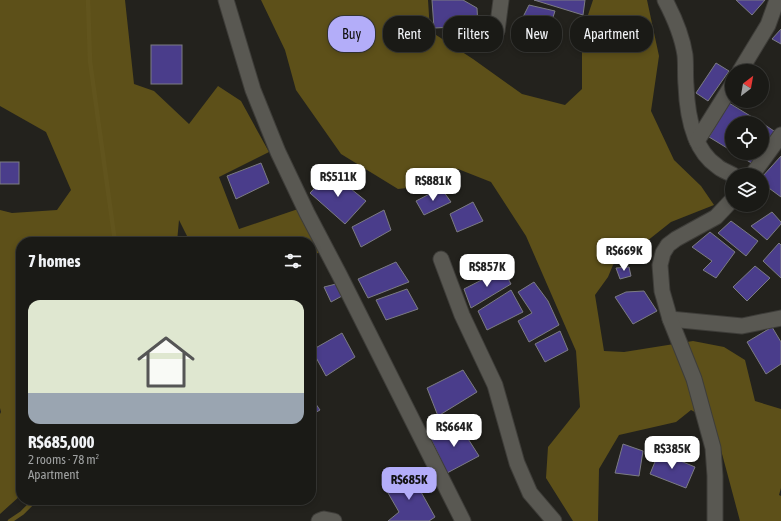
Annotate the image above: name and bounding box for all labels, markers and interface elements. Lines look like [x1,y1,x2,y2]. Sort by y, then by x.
chip: Buy [328,16,375,52]
chip: Rent [383,16,435,52]
chip: Filters [443,16,503,52]
chip: New [511,16,562,52]
chip: Apartment [570,16,653,52]
north arrow [725,64,769,108]
map controls [725,64,769,212]
button: locate [725,116,769,160]
pin: R$511K [305,164,371,198]
pin: R$881K [400,168,466,202]
button: layers [725,168,769,212]
text: R$511K [320,169,356,184]
text: R$881K [415,173,451,188]
pin: R$669K [591,238,657,272]
text: R$669K [606,243,642,258]
icon: filters [282,250,304,272]
text: 7 homes [28,251,81,271]
pin: R$857K [454,254,520,288]
text: R$857K [469,259,505,274]
icon: home [130,326,202,398]
pin: R$664K [421,414,487,448]
text: R$664K [436,419,472,434]
text: R$685,000 [28,432,95,452]
pin: R$385K [639,436,705,470]
text: R$385K [654,441,690,456]
text: 2 rooms · 78 m² [28,452,99,467]
text: Apartment [28,467,79,482]
pin: R$685K [376,467,442,501]
text: R$685K [391,472,427,487]

